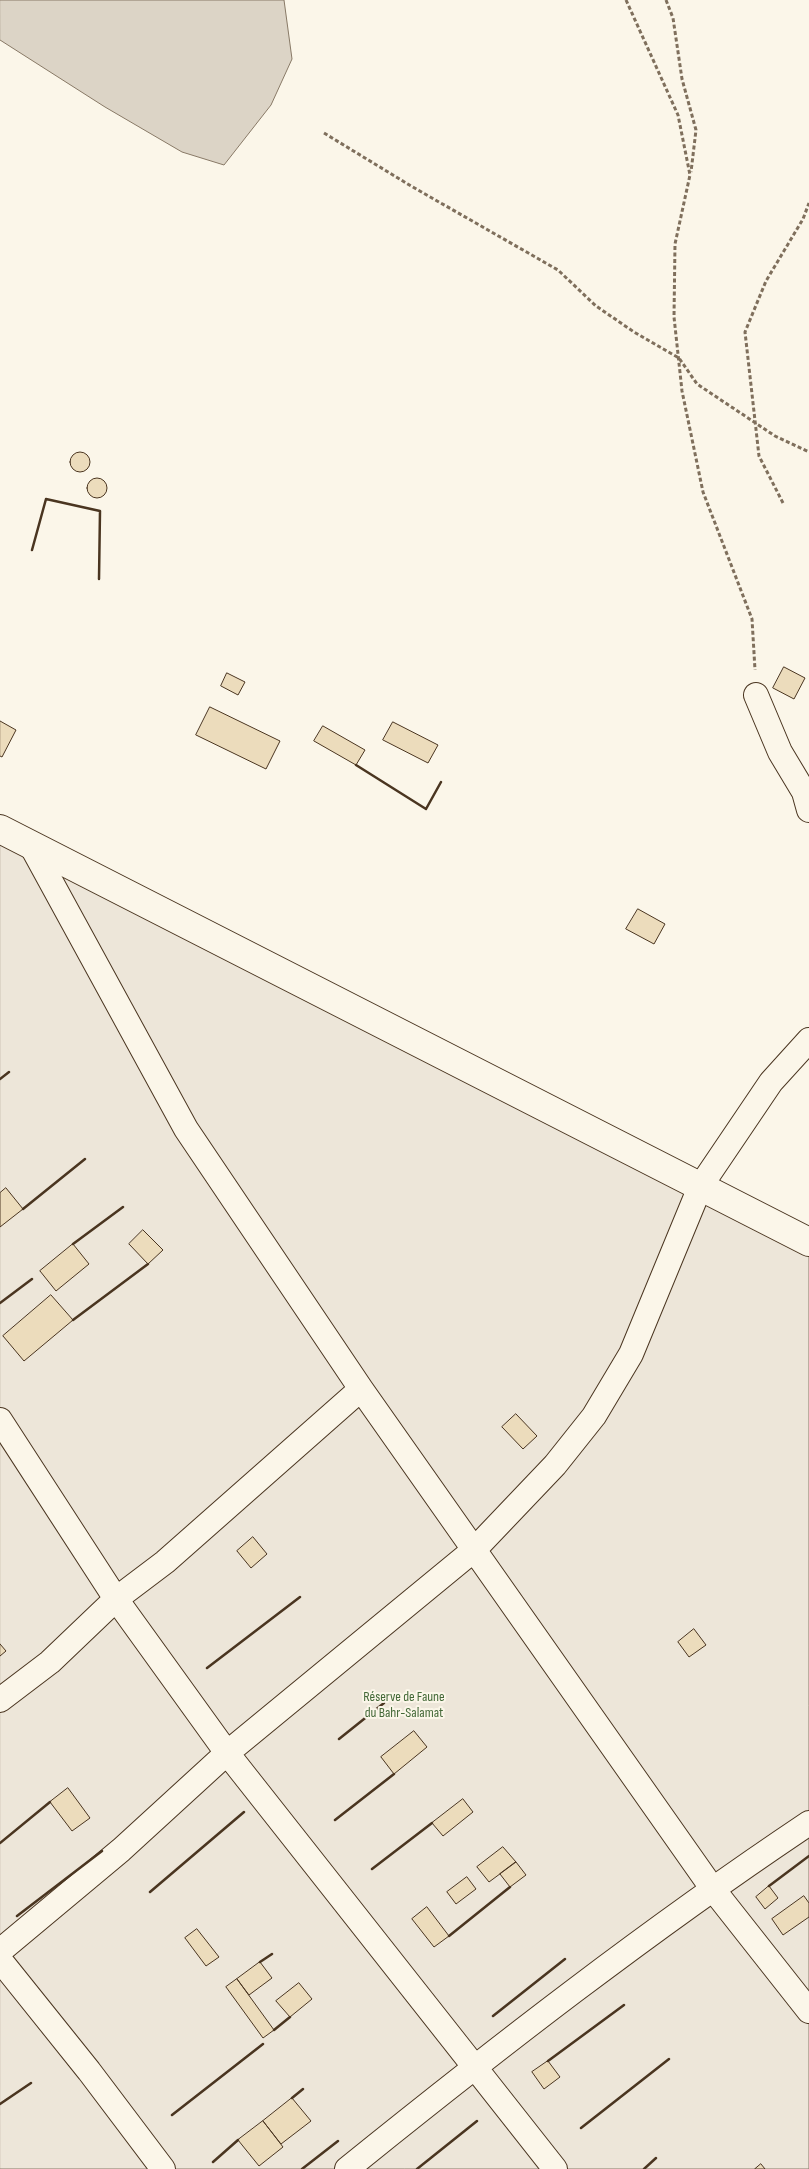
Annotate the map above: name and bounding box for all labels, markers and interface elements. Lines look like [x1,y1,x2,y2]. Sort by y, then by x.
park label: Réserve de Faune du Bahr-Salamat [363,1689,445,1721]

